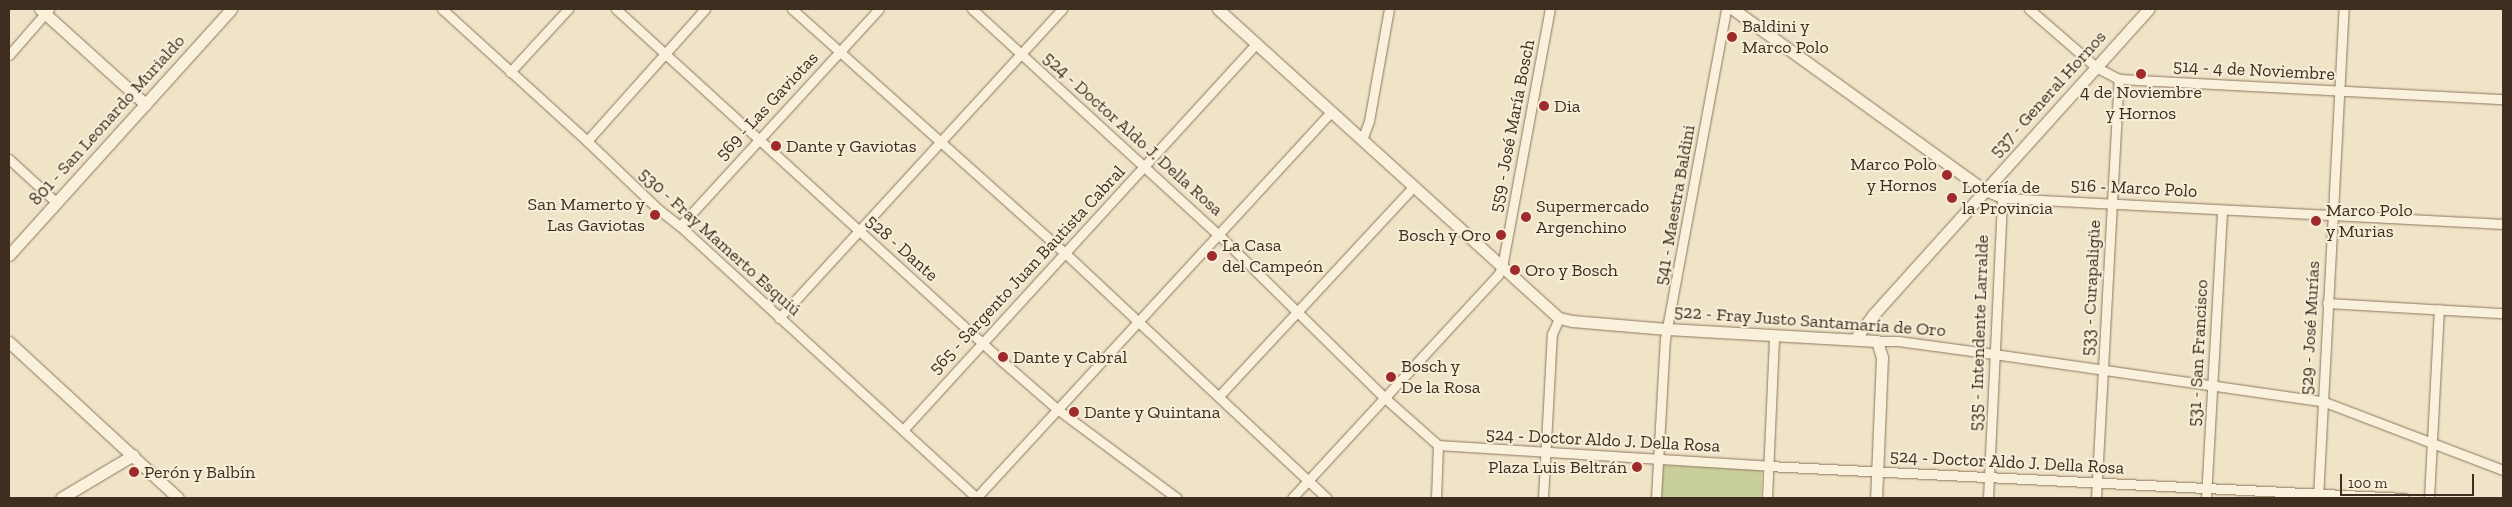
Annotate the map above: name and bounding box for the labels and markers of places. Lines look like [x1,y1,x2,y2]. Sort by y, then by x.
place label: Baldini y Marco Polo [1742,16,1829,58]
marker: Baldini y Marco Polo [1726,31,1738,43]
marker: 4 de Noviembre y Hornos [2135,68,2147,80]
place label: 4 de Noviembre y Hornos [2080,82,2202,125]
place label: Dia [1554,95,1580,117]
marker: Dia [1538,100,1550,112]
place label: Dante y Gaviotas [786,135,918,157]
marker: Dante y Gaviotas [770,140,782,152]
place label: Marco Polo y Hornos [1850,154,1937,196]
marker: Marco Polo y Hornos [1941,169,1953,181]
place label: Lotería de la Provincia [1962,177,2053,220]
marker: Lotería de la Provincia [1946,192,1958,204]
place label: San Mamerto y Las Gaviotas [527,194,645,236]
place label: Supermercado Argenchino [1536,196,1649,238]
place label: Marco Polo y Murias [2326,200,2413,242]
marker: San Mamerto y Las Gaviotas [649,209,661,221]
marker: Supermercado Argenchino [1520,211,1532,223]
marker: Marco Polo y Murias [2310,215,2322,227]
place label: Bosch y Oro [1397,224,1491,246]
marker: Bosch y Oro [1495,229,1507,241]
place label: La Casa del Campeón [1222,235,1323,278]
marker: La Casa del Campeón [1206,250,1218,262]
place label: Oro y Bosch [1525,259,1619,281]
marker: Oro y Bosch [1509,264,1521,276]
place label: Dante y Cabral [1013,346,1128,368]
marker: Dante y Cabral [997,351,1009,363]
place label: Bosch y De la Rosa [1401,356,1481,398]
marker: Bosch y De la Rosa [1385,371,1397,383]
place label: Dante y Quintana [1084,401,1221,423]
marker: Dante y Quintana [1068,406,1080,418]
place label: Plaza Luis Beltrán [1488,456,1627,478]
place label: Perón y Balbín [144,461,256,483]
marker: Plaza Luis Beltrán [1631,461,1643,473]
marker: Perón y Balbín [128,466,140,478]

